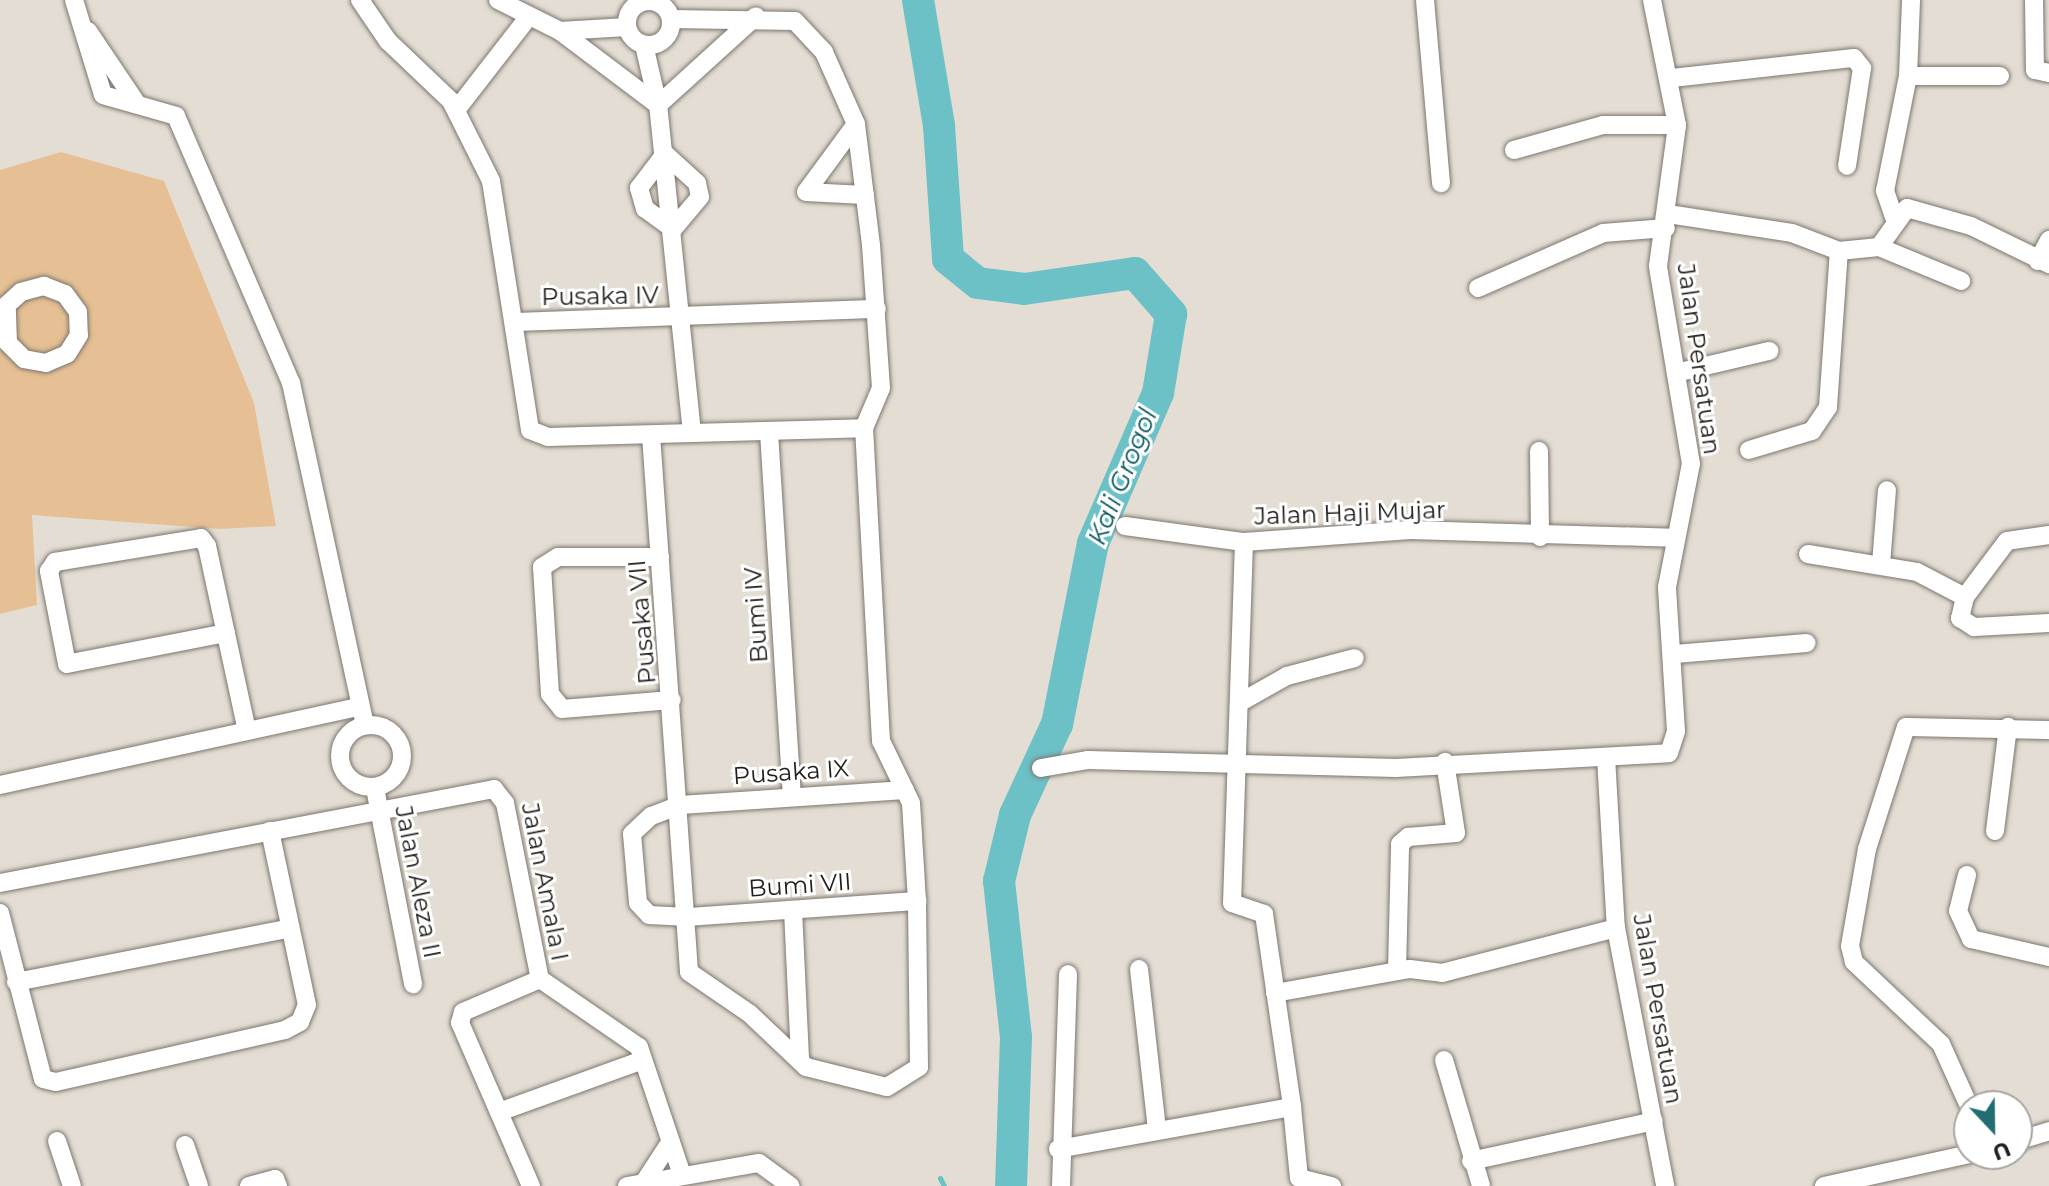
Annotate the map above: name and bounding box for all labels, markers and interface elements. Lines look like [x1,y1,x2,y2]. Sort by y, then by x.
street label: Jalan Persatuan [1671,262,1727,456]
street label: Pusaka IV [541,281,659,311]
water label: Kali Grogol [1082,404,1164,550]
street label: Jalan Haji Mujar [1254,495,1446,531]
street label: Pusaka VII [622,559,662,685]
street label: Bumi IV [738,566,774,664]
street label: Pusaka IX [732,754,850,790]
street label: Jalan Amala I [516,801,574,963]
street label: Jalan Aleza II [389,803,447,961]
street label: Bumi VII [747,867,853,903]
street label: Jalan Persatuan [1627,912,1689,1106]
north arrow [1953,1090,2033,1170]
text: U [1988,1135,2015,1167]

